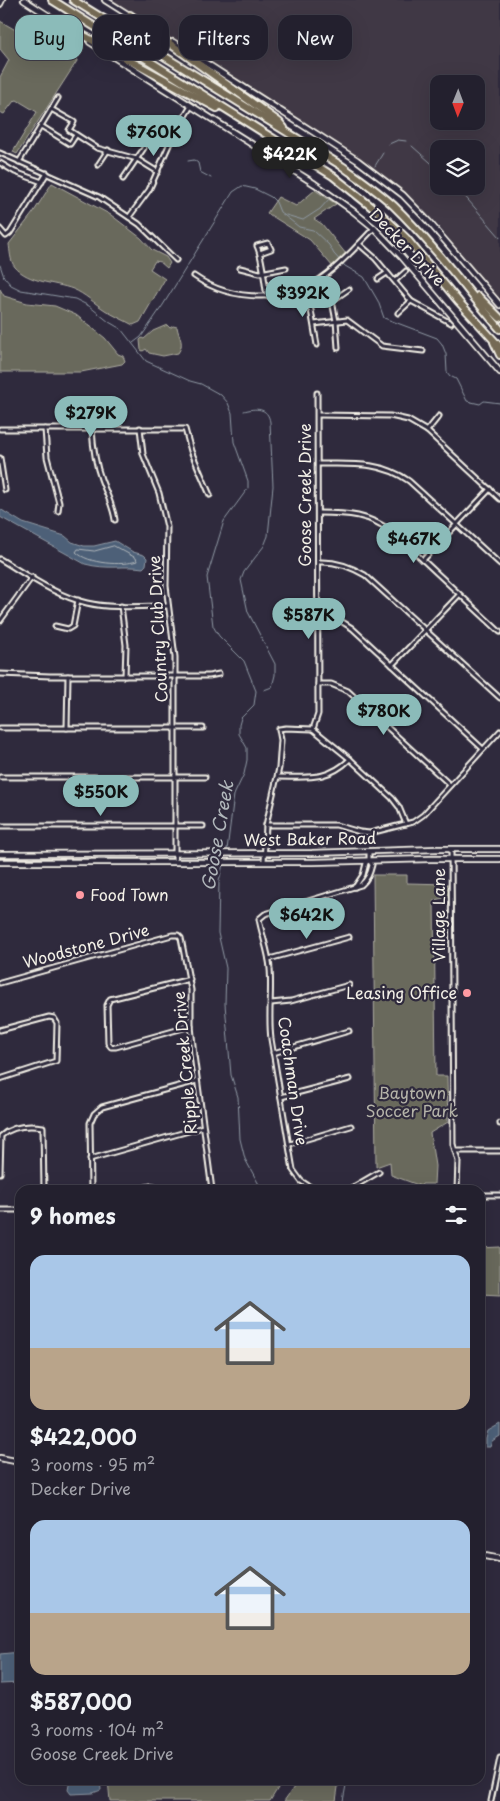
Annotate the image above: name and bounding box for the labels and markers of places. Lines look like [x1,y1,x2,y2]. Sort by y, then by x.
pin: $760K [119,114,189,157]
pin: $422K [255,136,325,179]
pin: $392K [268,276,338,318]
pin: $279K [56,396,126,438]
pin: $467K [379,522,449,564]
pin: $587K [274,598,344,640]
pin: $780K [349,694,419,736]
pin: $550K [66,774,136,817]
place label: Food Town [90,882,169,906]
marker: Food Town [74,889,86,901]
pin: $642K [272,898,342,940]
place label: Leasing Office [346,980,457,1004]
marker: Leasing Office [461,987,473,999]

